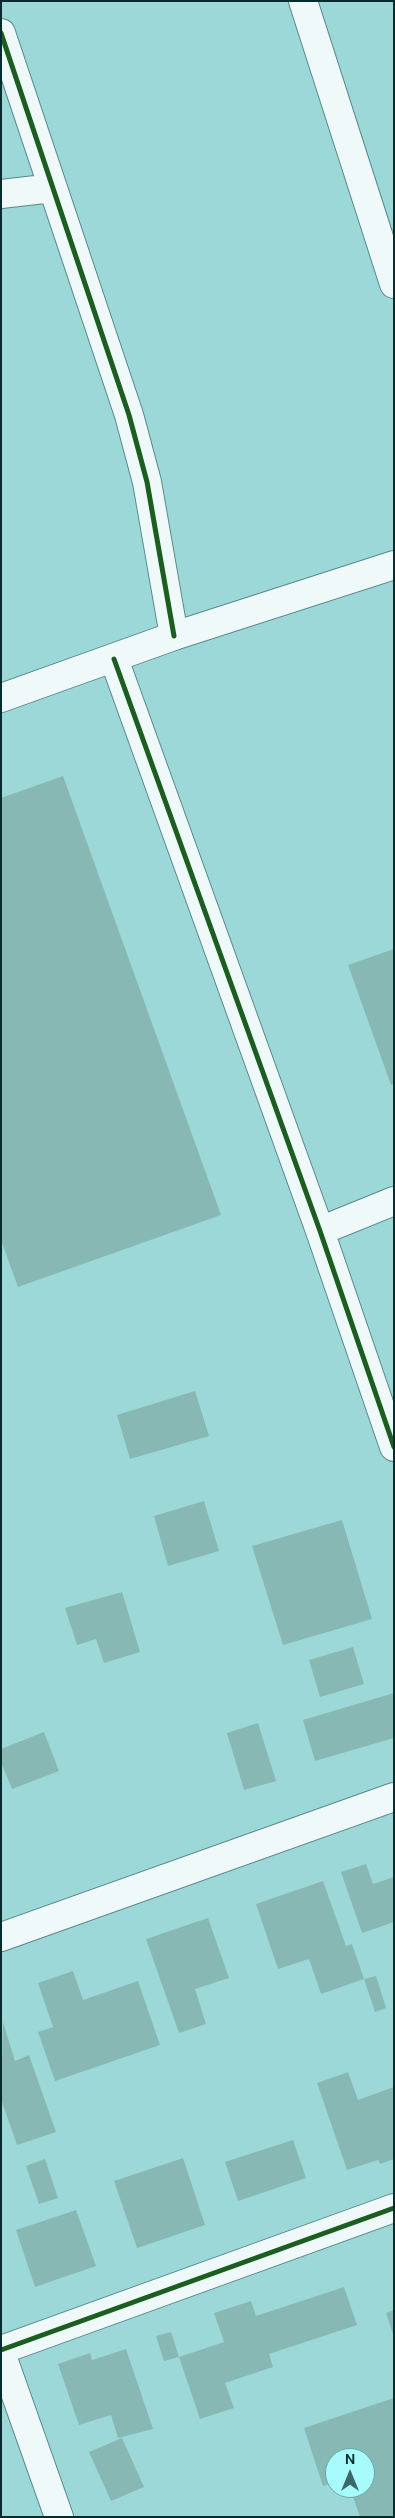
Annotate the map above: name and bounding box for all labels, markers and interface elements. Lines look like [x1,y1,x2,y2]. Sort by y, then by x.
north arrow [325,2448,375,2498]
text: N [345,2450,355,2468]

